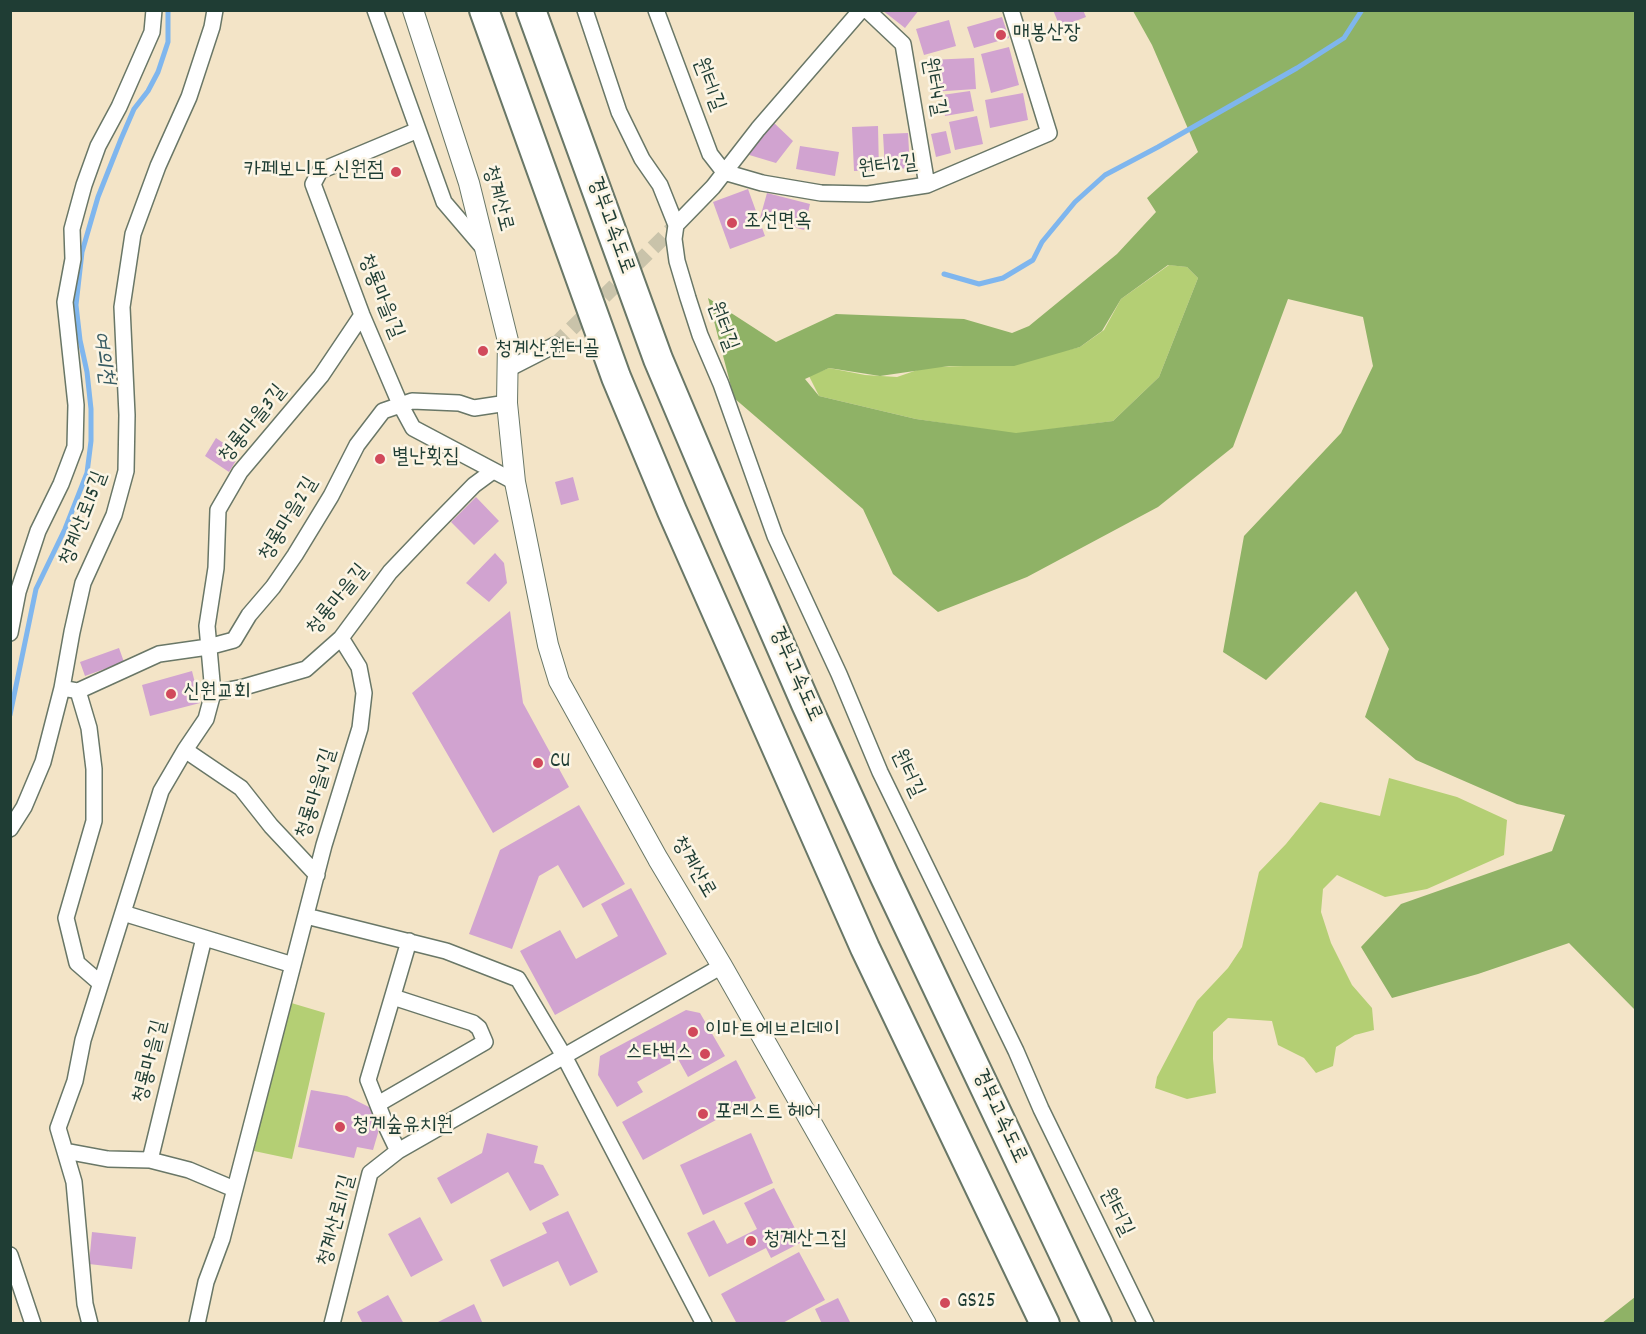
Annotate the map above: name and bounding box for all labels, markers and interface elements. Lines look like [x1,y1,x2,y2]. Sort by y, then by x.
place label: 매봉산장 [1013,22,1081,48]
marker: 매봉산장 [994,28,1008,42]
street label: 원터1길 [685,55,729,115]
street label: 원터4길 [914,56,950,118]
street label: 원터2길 [857,152,919,184]
place label: 카페보니또 신원점 [244,159,384,185]
street label: 청계산로 [475,163,517,235]
marker: 카페보니또 신원점 [389,165,403,179]
street label: 경부고속도로 [580,174,638,278]
place label: 조선면옥 [744,210,812,236]
marker: 조선면옥 [725,216,739,230]
street label: 청룡마을1길 [351,251,407,343]
street label: 원터길 [700,299,742,355]
water label: 여의천 [84,330,118,386]
place label: 청계산.원터골 [495,338,600,364]
marker: 청계산.원터골 [476,344,490,358]
street label: 청룡마을3길 [215,381,293,469]
place label: 별난횟집 [392,446,460,472]
marker: 별난횟집 [373,452,387,466]
street label: 청계산로15길 [56,468,114,570]
street label: 청룡마을2길 [255,473,325,567]
street label: 청룡마을길 [303,560,375,642]
street label: 경부고속도로 [762,624,826,726]
place label: 신원교회 [183,681,251,707]
marker: 신원교회 [164,687,178,701]
street label: 청룡마을4길 [292,746,344,842]
street label: 원터길 [884,746,928,802]
place label: CU [550,750,570,776]
marker: CU [531,756,545,770]
street label: 청계산로 [664,832,720,904]
street label: 청룡마을길 [130,1018,174,1106]
place label: 이마트에브리데이 [705,1019,840,1045]
marker: 이마트에브리데이 [686,1025,700,1039]
place label: 스타벅스 [625,1041,693,1067]
marker: 스타벅스 [698,1047,712,1061]
street label: 경부고속도로 [965,1066,1031,1168]
place label: 포레스트 헤어 [715,1101,821,1127]
marker: 포레스트 헤어 [696,1107,710,1121]
place label: 청계숲유치원 [352,1114,453,1140]
marker: 청계숲유치원 [333,1120,347,1134]
street label: 청계산로11길 [314,1172,362,1270]
street label: 원터길 [1093,1185,1137,1241]
place label: 청계산그집 [763,1228,847,1254]
marker: 청계산그집 [744,1234,758,1248]
place label: GS25 [957,1290,996,1316]
marker: GS25 [938,1296,952,1310]

